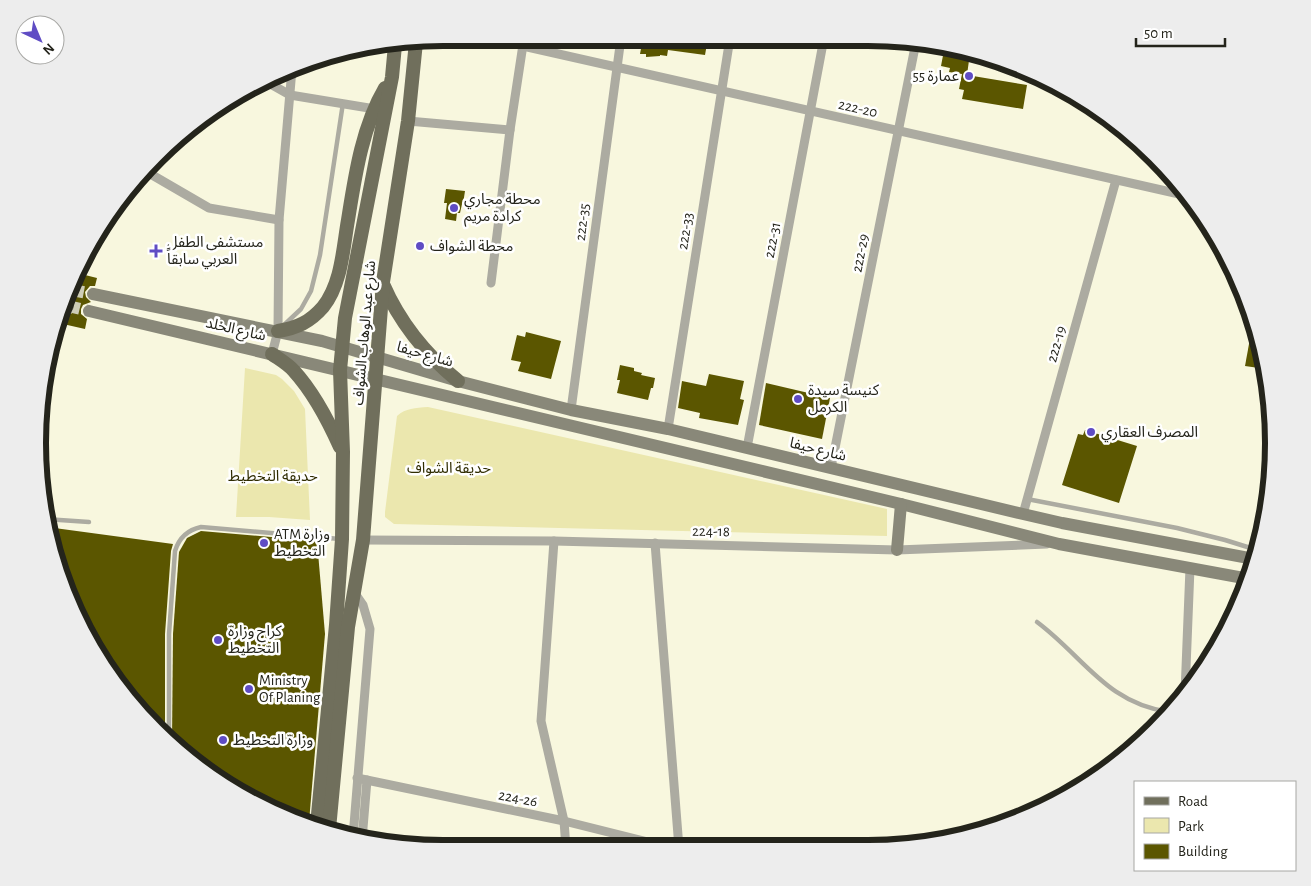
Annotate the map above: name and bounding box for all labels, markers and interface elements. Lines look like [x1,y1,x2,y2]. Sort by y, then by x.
north arrow [15,15,65,65]
scale bar [1136,15,1225,47]
text: 50 m [1144,26,1173,41]
text: N [40,40,57,57]
place label: عمارة 55 [912,69,959,85]
marker: عمارة 55 [963,70,975,82]
street label: 222-20 [837,97,879,120]
place label: محطة مجاري كرادة مريم [464,192,541,227]
marker: محطة مجاري كرادة مريم [448,202,460,214]
street label: 222-35 [573,203,592,242]
street label: 222-33 [675,211,696,251]
street label: 222-31 [762,221,783,259]
street label: 222-29 [849,233,872,274]
place label: مستشفى الطفل العربي سابقاً [166,235,263,270]
place label: محطة الشواف [430,239,513,255]
marker: محطة الشواف [414,240,426,252]
marker: مستشفى الطفل العربي سابقاً [149,244,163,258]
street label: شارع عبد الوهاب الشواف [351,260,382,406]
street label: شارع الخلد [203,315,268,348]
street label: 222-19 [1044,324,1069,364]
street label: شارع حيفا [394,339,455,374]
place label: كنيسة سيدة الكرمل [808,383,880,416]
marker: كنيسة سيدة الكرمل [792,393,804,405]
place label: المصرف العقاري [1101,425,1198,443]
marker: المصرف العقاري [1085,426,1097,438]
street label: شارع حيفا [787,435,848,468]
park label: حديقة الشواف [407,461,491,477]
park label: حديقة التخطيط [228,469,318,484]
street label: 224-18 [692,524,730,539]
place label: ATM وزارة التخطيط [274,527,330,559]
marker: ATM وزارة التخطيط [258,537,270,549]
place label: كراج وزارة التخطيط [228,624,283,656]
marker: كراج وزارة التخطيط [212,634,224,646]
place label: Ministry Of Planing [259,673,321,705]
marker: Ministry Of Planing [243,683,255,695]
place label: وزارة التخطيط [233,733,313,749]
marker: وزارة التخطيط [217,734,229,746]
legend [1134,781,1296,871]
street label: 224-26 [497,787,539,810]
text: Road [1178,794,1208,809]
text: Park [1178,819,1204,834]
text: Building [1178,844,1228,859]

